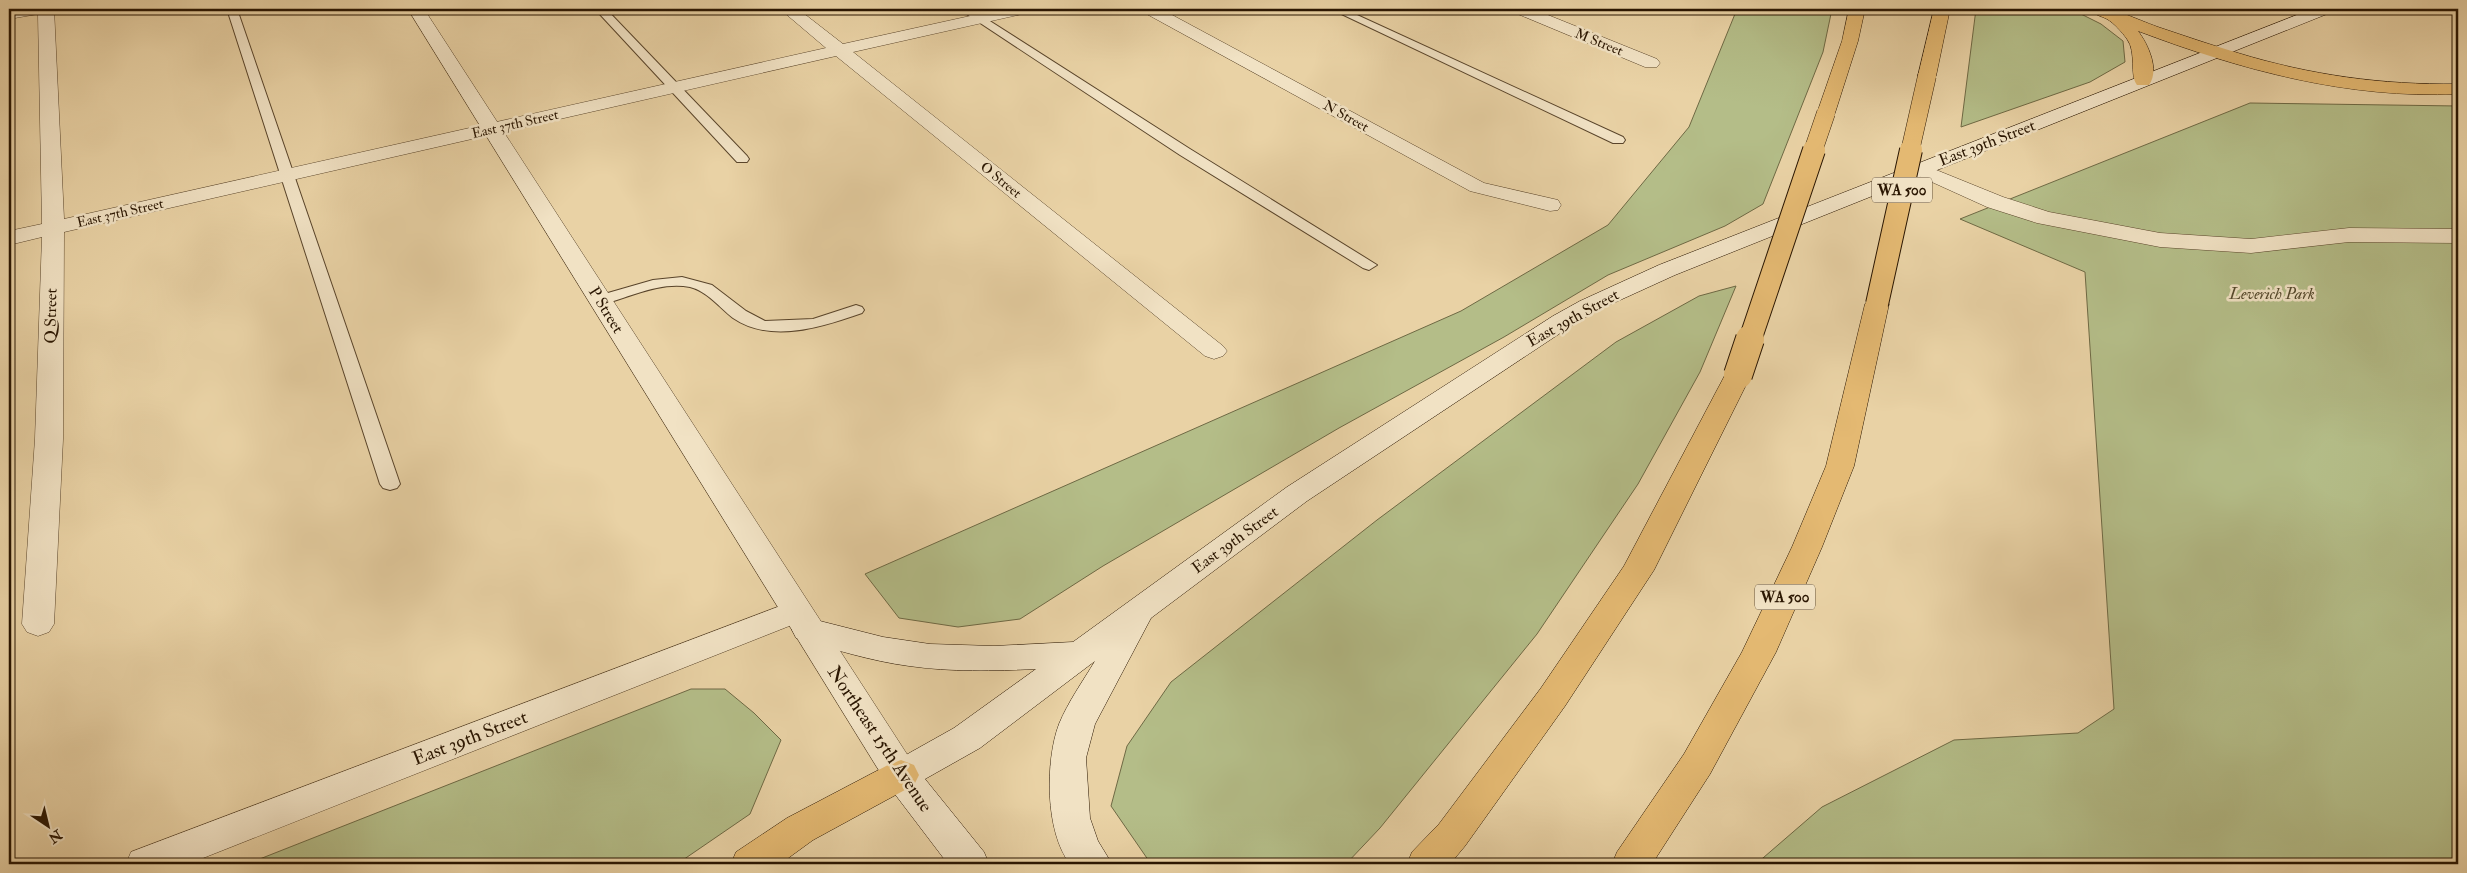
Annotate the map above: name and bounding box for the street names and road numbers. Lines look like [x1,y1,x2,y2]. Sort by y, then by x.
street label: M Street [1573,25,1626,59]
street label: N Street [1320,97,1372,136]
street label: East 37th Street [470,106,560,142]
street label: East 39th Street [1936,115,2038,171]
street label: O Street [977,158,1025,202]
road number: WA 500 [1872,178,1932,202]
street label: East 37th Street [75,195,165,231]
street label: P Street [584,283,628,337]
street label: East 39th Street [1524,285,1622,351]
street label: Q Street [41,288,61,344]
street label: East 39th Street [1188,502,1282,578]
road number: WA 500 [1755,584,1815,610]
street label: Northeast 15th Avenue [822,661,938,817]
street label: East 39th Street [409,705,531,771]

